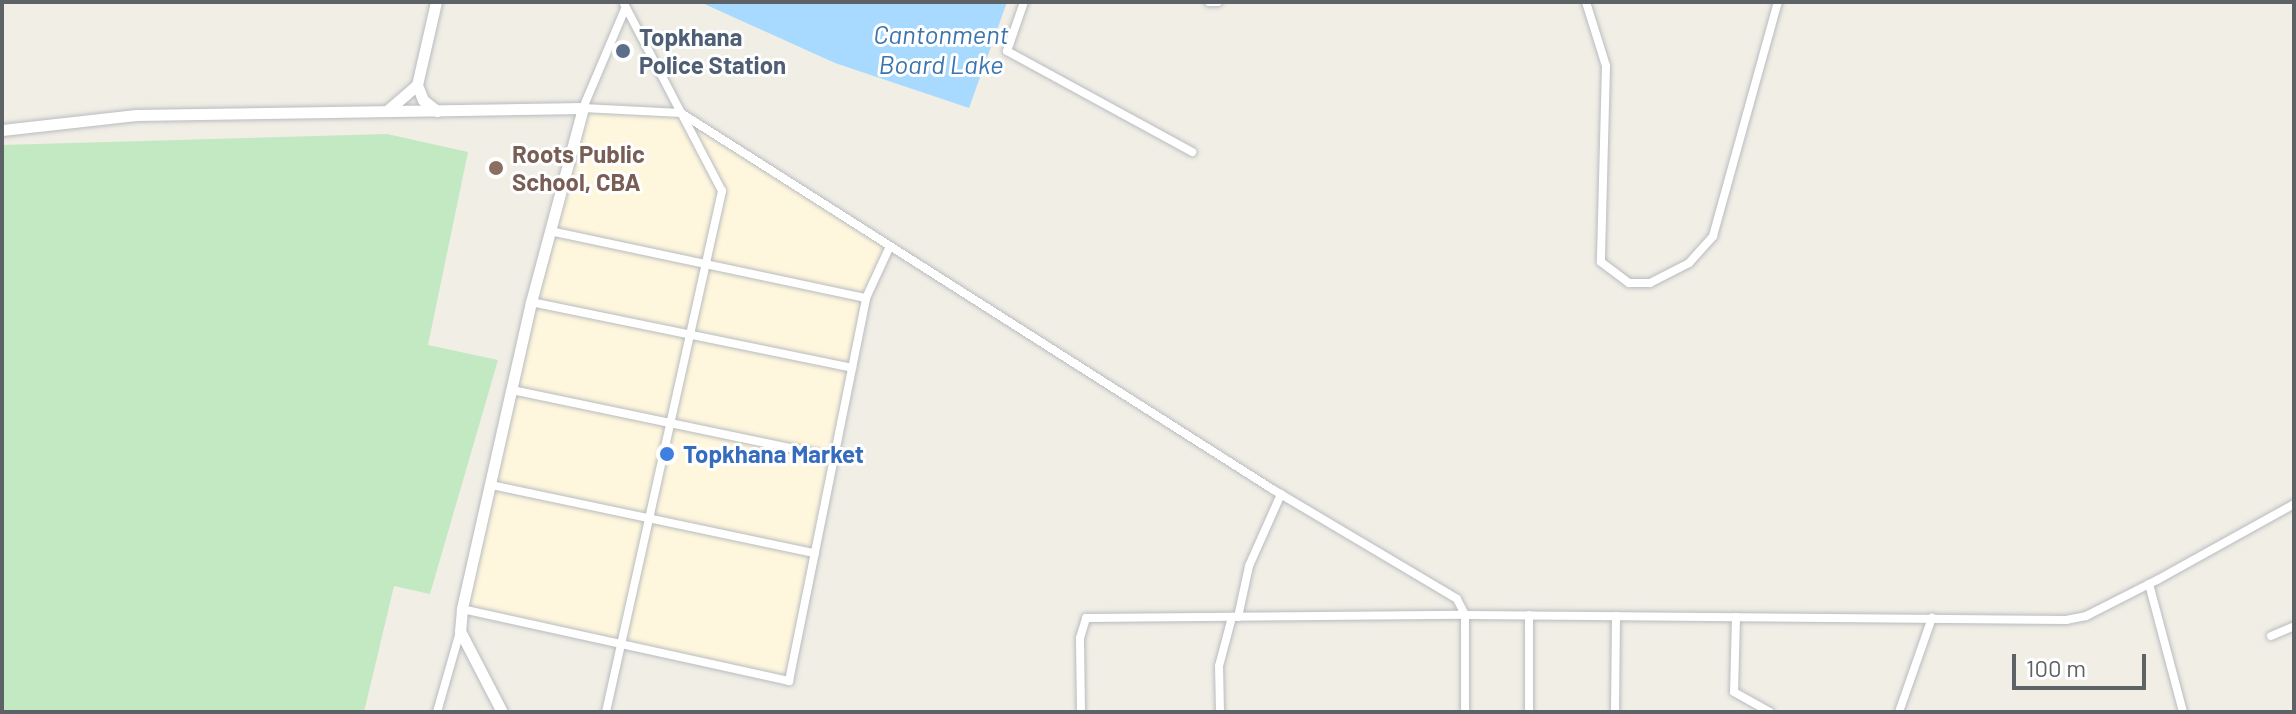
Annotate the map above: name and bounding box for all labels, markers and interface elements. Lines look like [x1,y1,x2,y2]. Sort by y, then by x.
water label: Cantonment Board Lake [873,18,1009,80]
place label: Topkhana Police Station [639,23,786,79]
marker: Topkhana Police Station [614,42,632,60]
place label: Roots Public School, CBA [512,140,645,196]
marker: Roots Public School, CBA [487,159,505,177]
place label: Topkhana Market [683,440,864,468]
marker: Topkhana Market [658,445,676,463]
scale bar [2016,638,2150,688]
text: 100 m [2026,653,2086,682]

